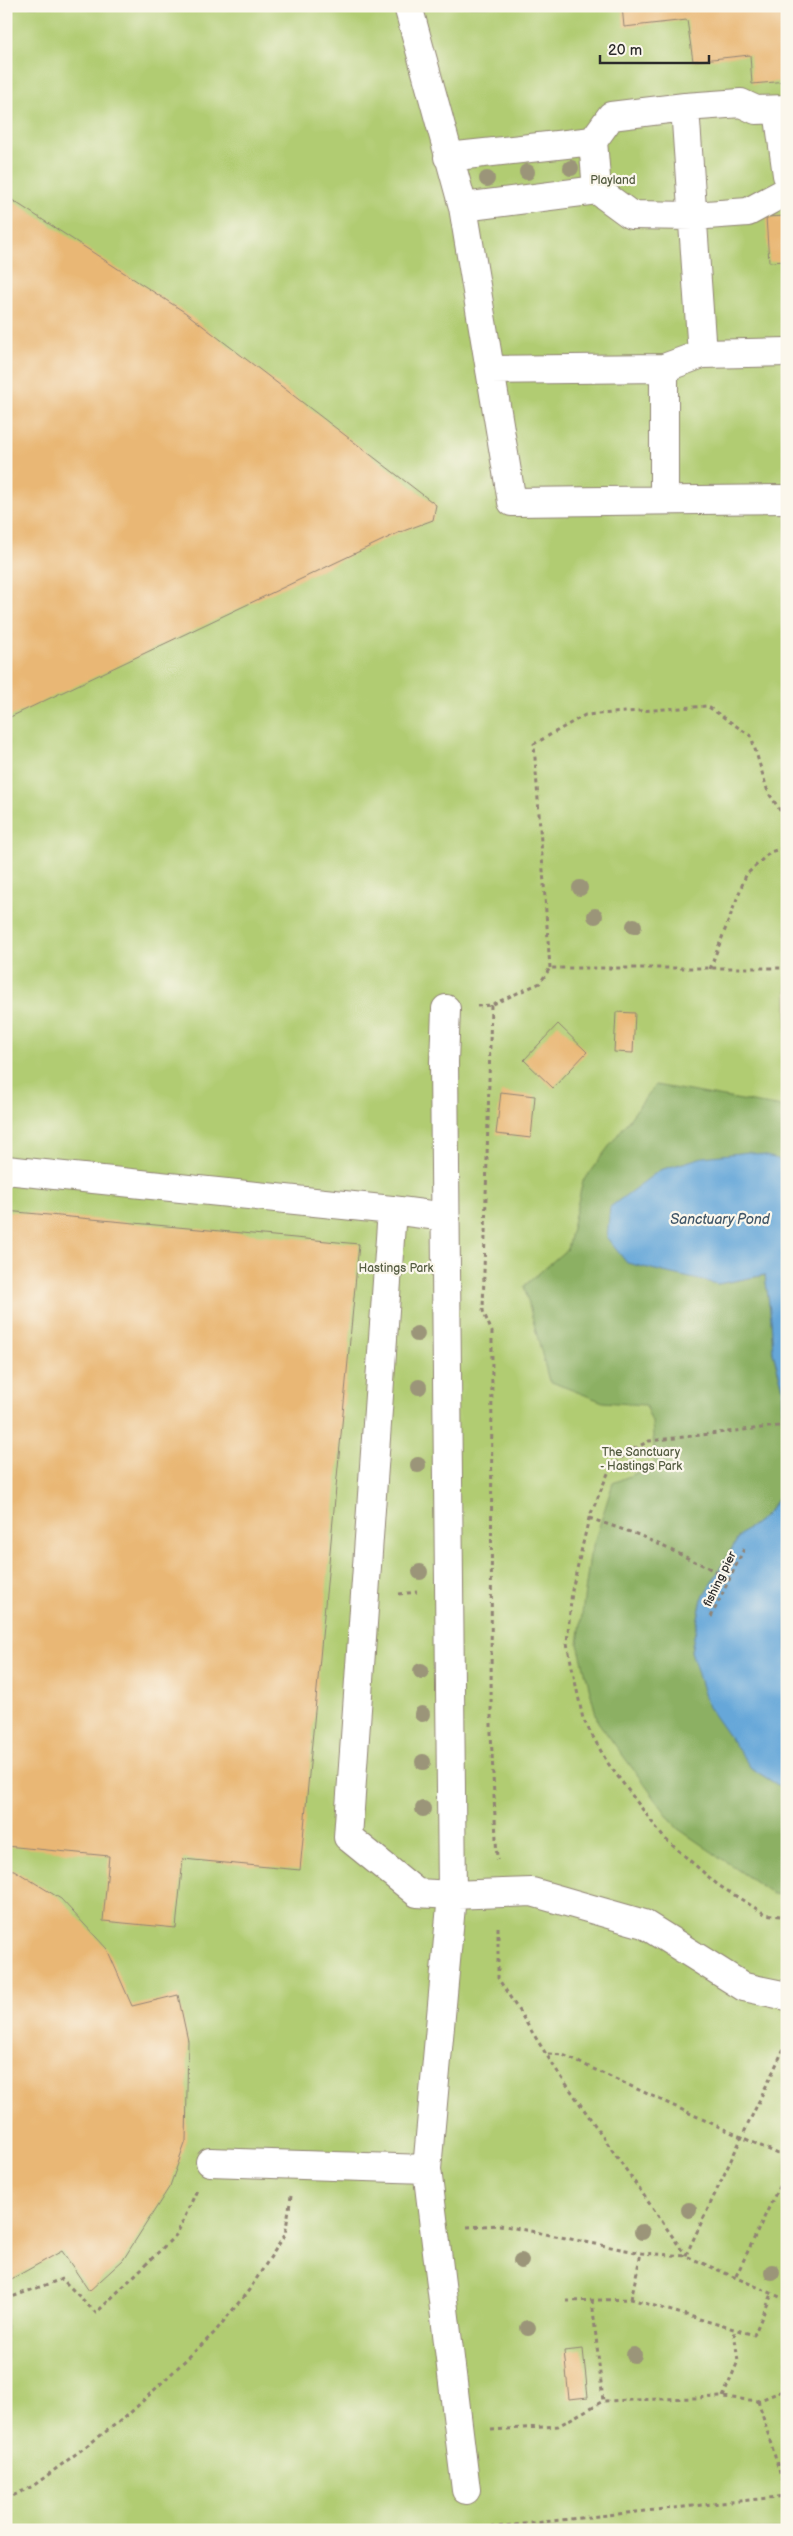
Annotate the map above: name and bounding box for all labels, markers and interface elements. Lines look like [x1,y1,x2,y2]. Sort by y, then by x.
scale bar [600,32,709,64]
text: 20 m [608,41,642,60]
park label: Playland [590,173,636,188]
water label: Sanctuary Pond [670,1211,771,1228]
park label: Hastings Park [359,1261,434,1276]
park label: The Sanctuary - Hastings Park [600,1445,682,1474]
street label: fishing pier [700,1548,740,1609]

